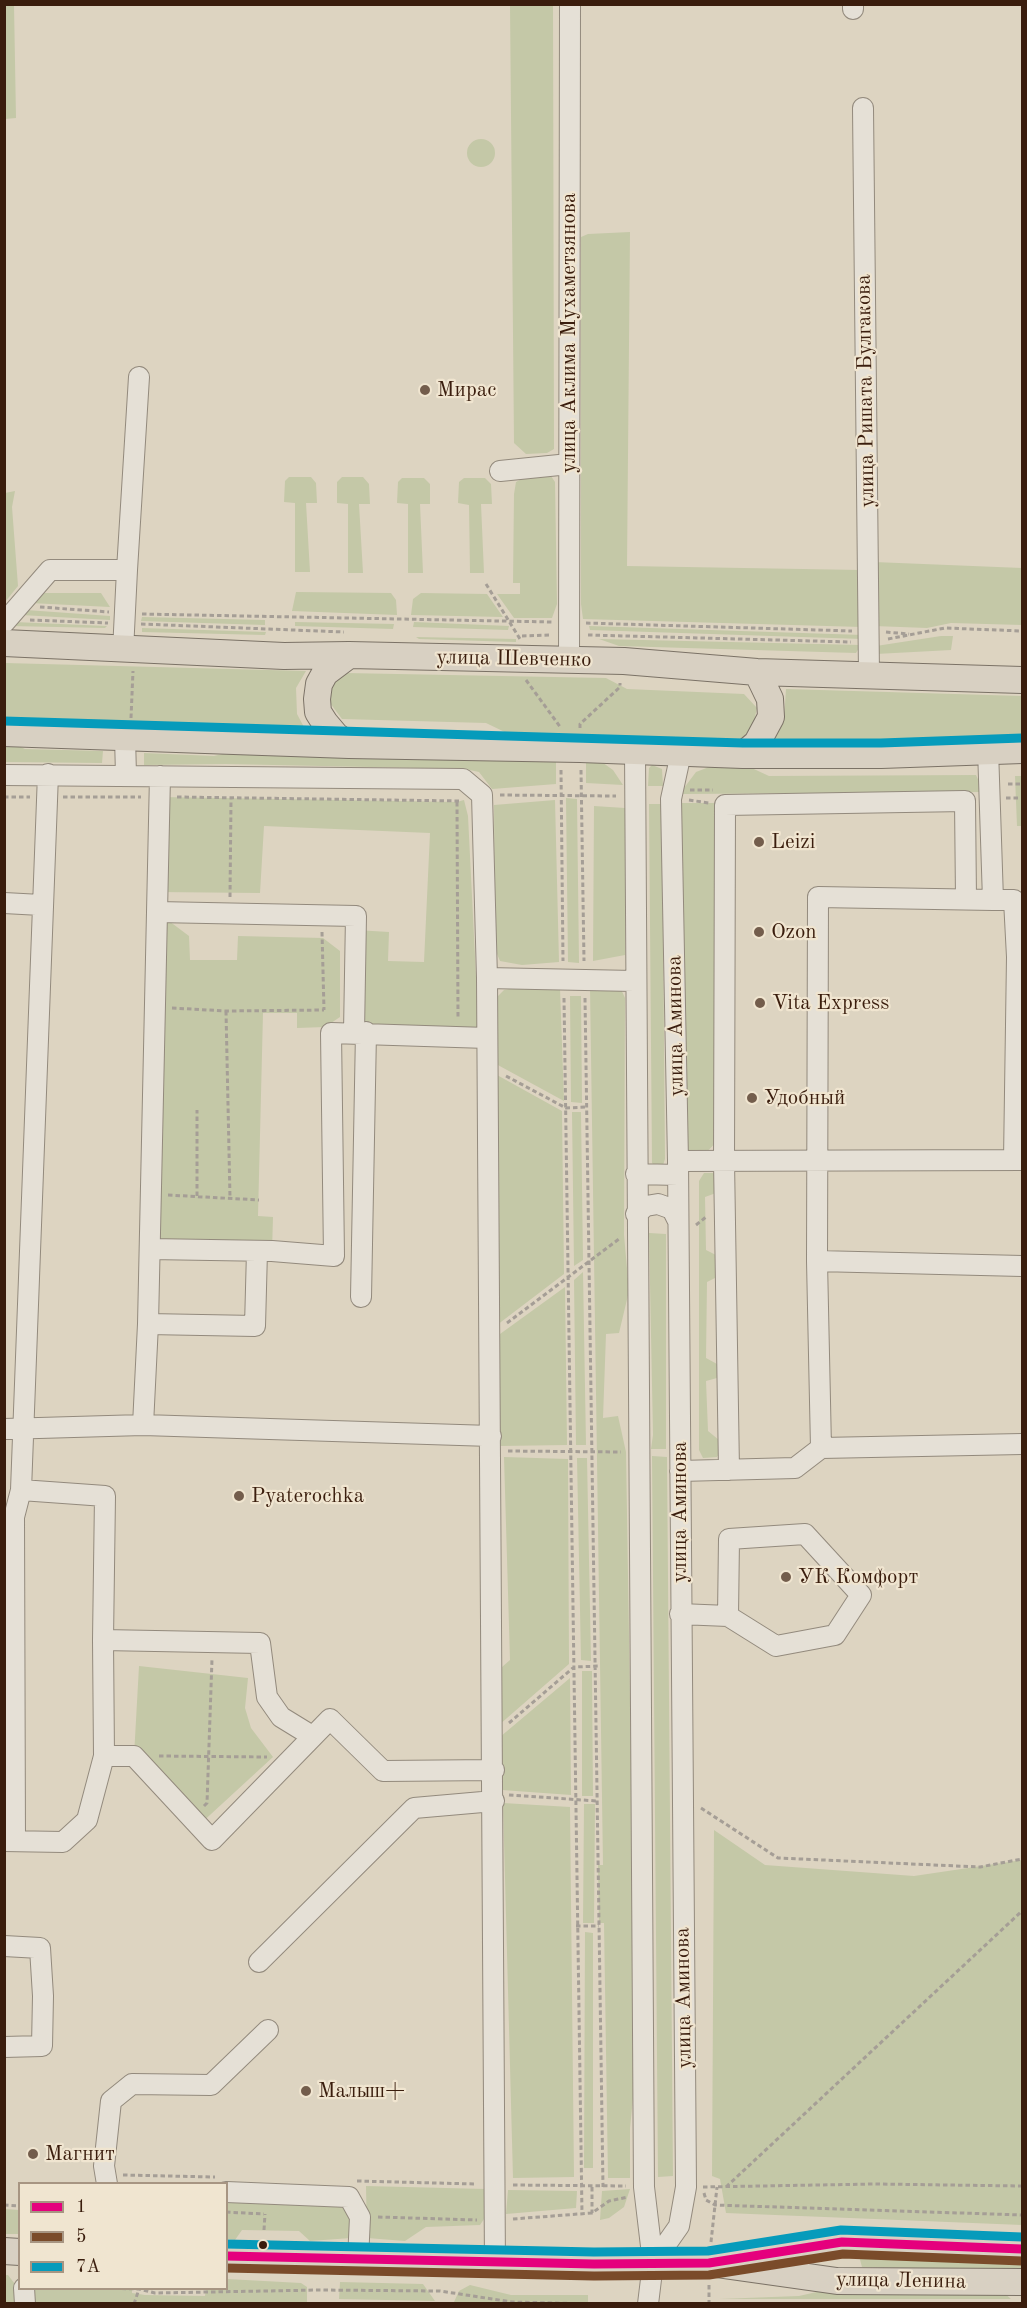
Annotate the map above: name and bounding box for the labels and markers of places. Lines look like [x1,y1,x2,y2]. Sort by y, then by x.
place label: Мирас [437,377,496,403]
marker: Мирас [418,383,432,397]
place label: Leizi [771,829,815,855]
marker: Leizi [752,835,766,849]
place label: Ozon [771,919,817,945]
marker: Ozon [752,925,766,939]
place label: Vita Express [772,990,889,1016]
marker: Vita Express [753,996,767,1010]
place label: Удобный [764,1085,845,1111]
marker: Удобный [745,1091,759,1105]
place label: Pyaterochka [251,1483,364,1509]
marker: Pyaterochka [232,1489,246,1503]
place label: УК Комфорт [798,1564,918,1590]
marker: УК Комфорт [779,1570,793,1584]
place label: Малыш+ [318,2078,405,2104]
marker: Малыш+ [299,2084,313,2098]
place label: Магнит [45,2141,115,2167]
marker: Магнит [26,2147,40,2161]
unlabelled marker [257,2239,269,2251]

